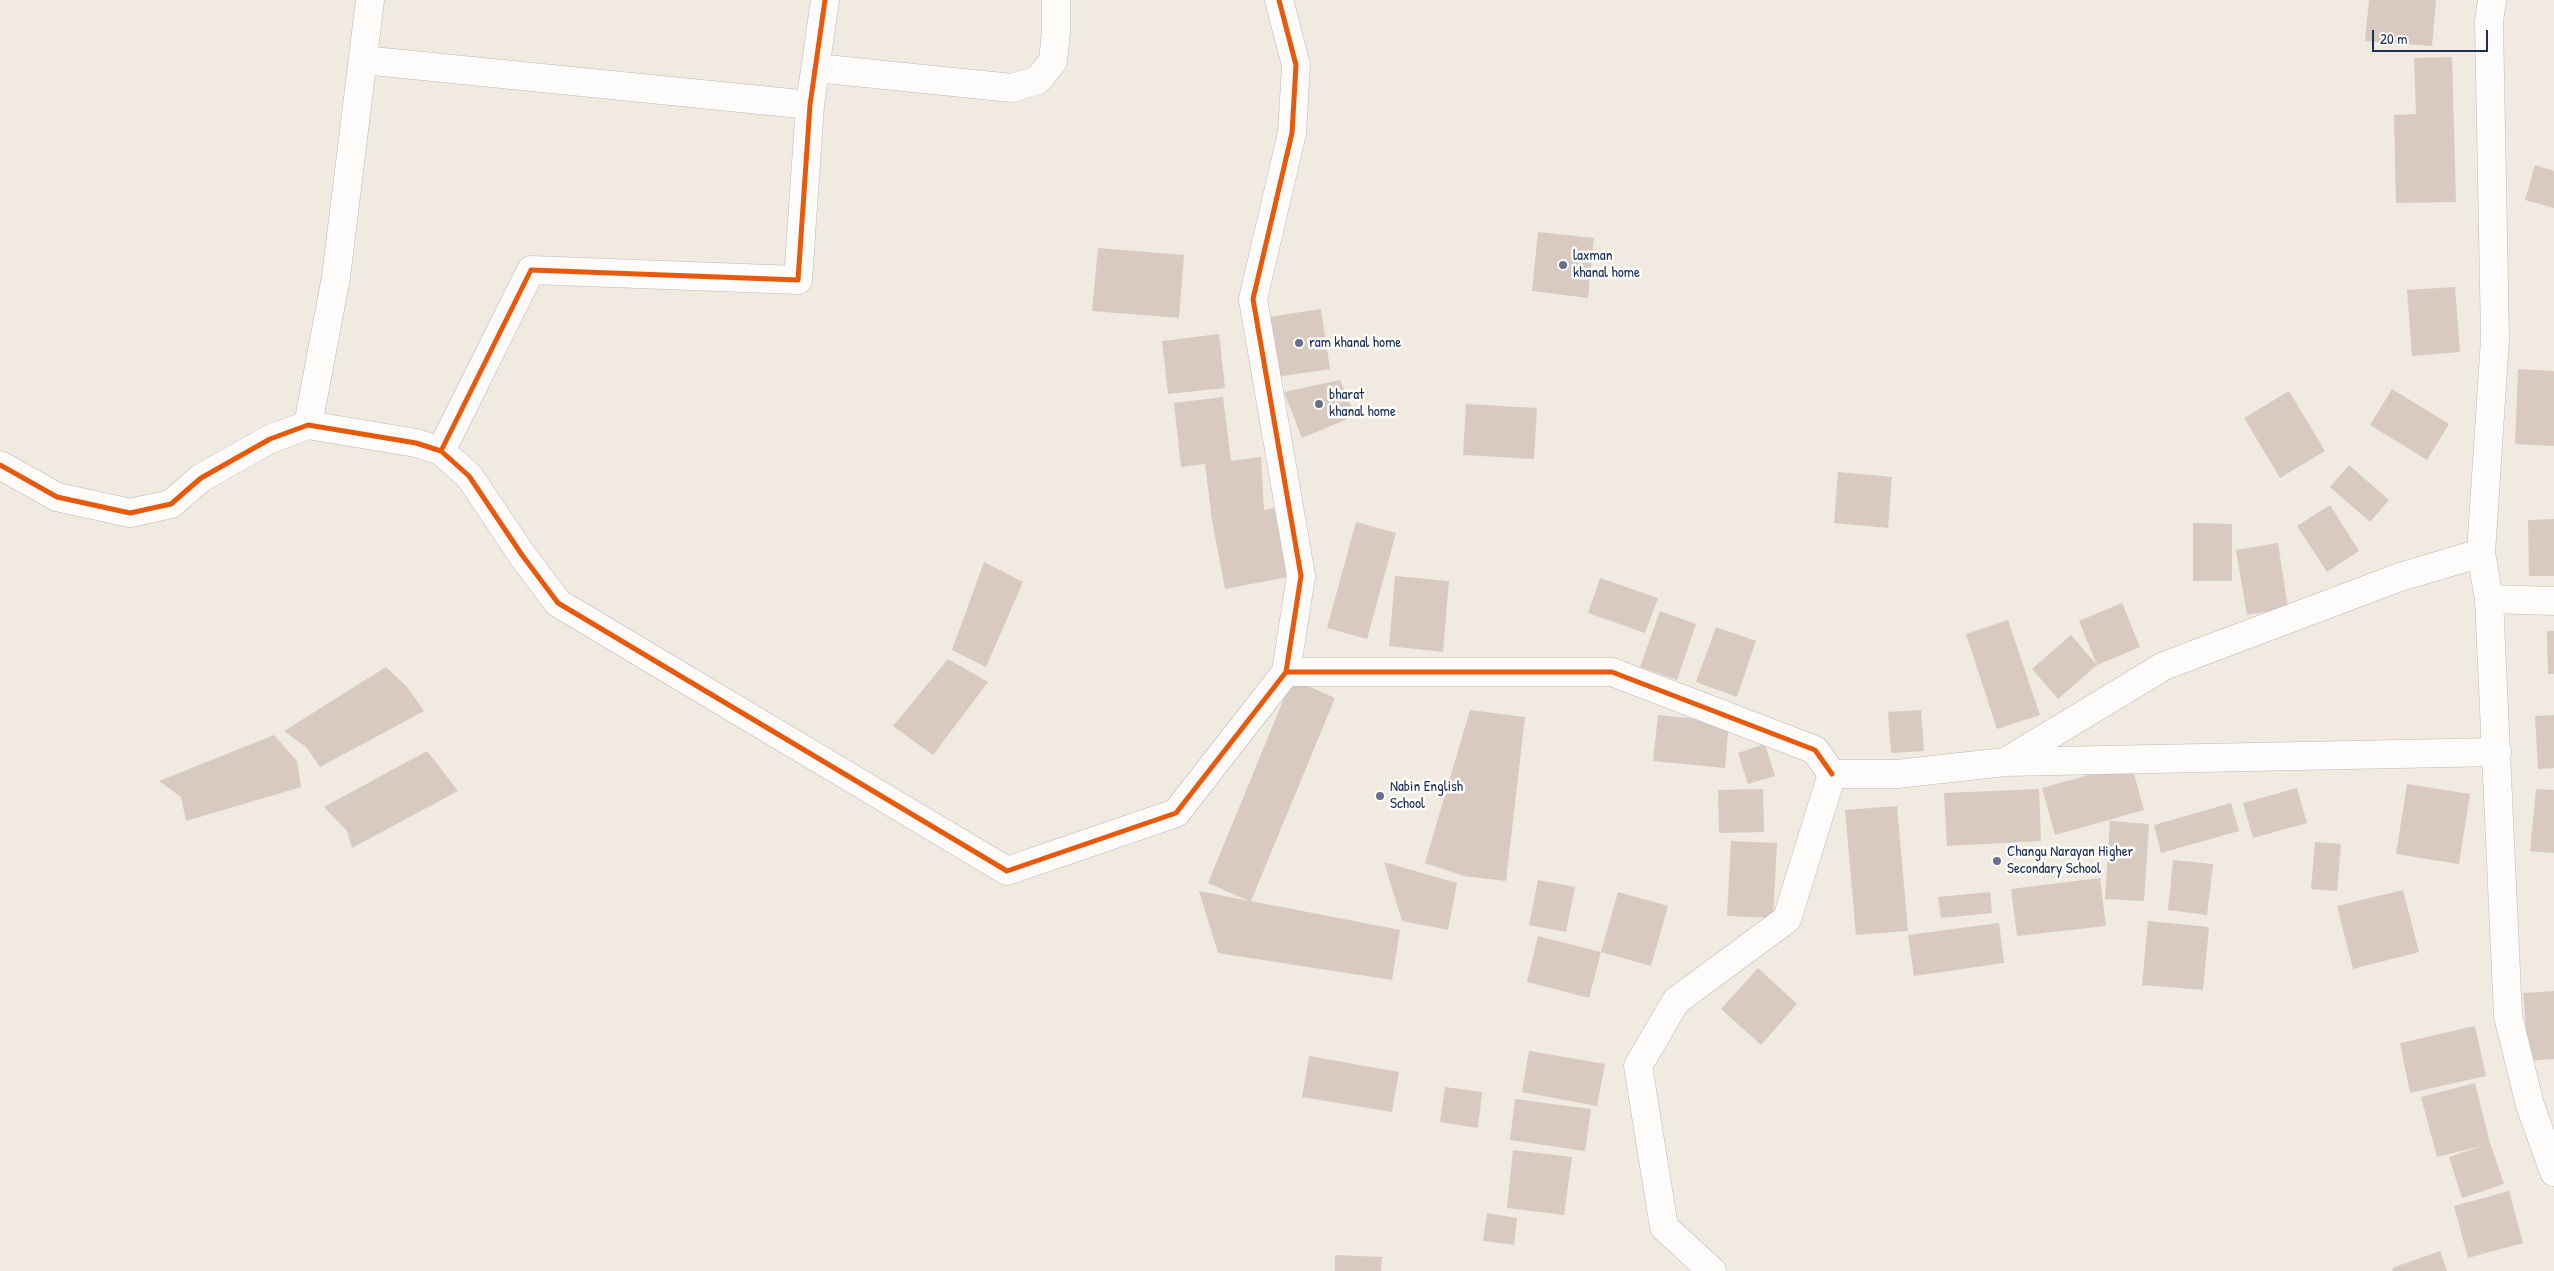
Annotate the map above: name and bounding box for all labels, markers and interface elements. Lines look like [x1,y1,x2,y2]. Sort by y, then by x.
scale bar [2374,20,2490,52]
text: 20 m [2380,28,2407,49]
place label: laxman khanal home [1573,247,1640,282]
marker: laxman khanal home [1557,259,1569,271]
place label: ram khanal home [1309,334,1401,352]
marker: ram khanal home [1293,337,1305,349]
place label: bharat khanal home [1329,386,1396,421]
marker: bharat khanal home [1313,398,1325,410]
place label: Nabin English School [1390,778,1463,813]
marker: Nabin English School [1374,790,1386,802]
place label: Changu Narayan Higher Secondary School [2007,843,2133,878]
marker: Changu Narayan Higher Secondary School [1991,855,2003,867]

